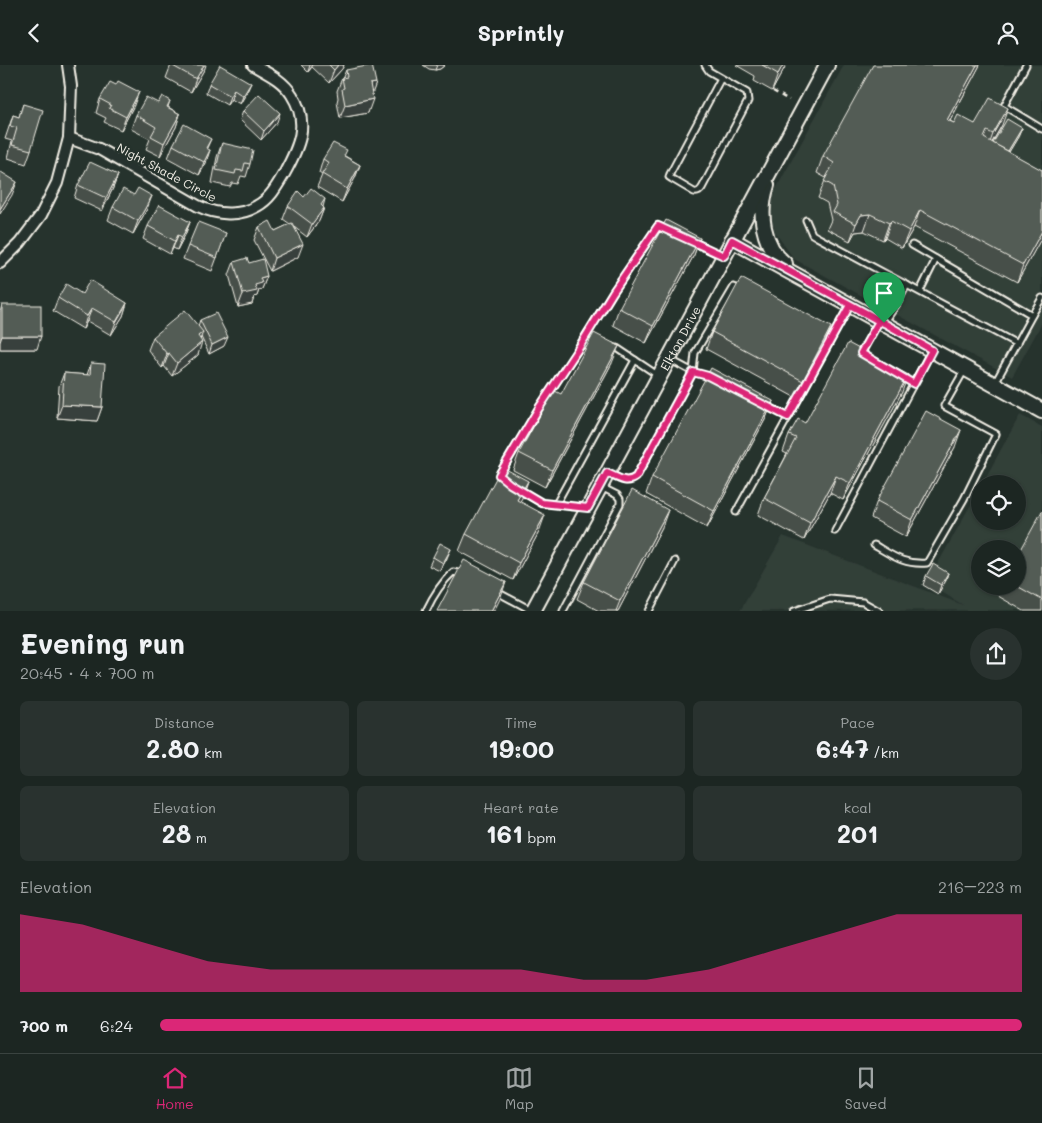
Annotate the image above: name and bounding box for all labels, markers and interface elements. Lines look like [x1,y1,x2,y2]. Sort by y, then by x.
text: Sprintly [478,18,564,47]
icon: back [20,19,48,47]
icon: person [994,19,1022,47]
street label: Night Shade Circle [114,139,220,205]
pin [863,272,905,323]
icon: arrive [870,279,898,307]
street label: Elkton Drive [656,303,704,373]
map controls [971,475,1026,595]
button: locate [971,475,1026,530]
button: layers [971,540,1026,595]
text: Evening run [20,625,185,661]
button: share [970,628,1022,680]
text: 20:45 · 4 × 700 m [20,662,154,683]
text: Distance [154,713,214,732]
text: Time [505,713,537,732]
text: Pace [841,713,875,732]
text: 2.80 [146,732,199,764]
text: 19:00 [488,732,554,764]
text: 6:47 [816,732,869,764]
text: km [199,743,223,762]
text: /km [869,743,899,762]
text: Elevation [153,798,216,817]
text: Heart rate [483,798,559,817]
text: kcal [844,798,872,817]
text: 28 [162,817,191,849]
text: 161 [486,817,523,849]
text: 201 [837,817,878,849]
text: m [191,828,207,847]
text: bpm [523,828,556,847]
text: Elevation [20,876,92,897]
text: 216–223 m [938,876,1022,897]
text: 700 m [20,1015,68,1036]
text: 6:24 [100,1015,133,1036]
tab: Home [156,1064,194,1113]
tab: Map [505,1064,534,1113]
tab: Saved [845,1064,886,1113]

